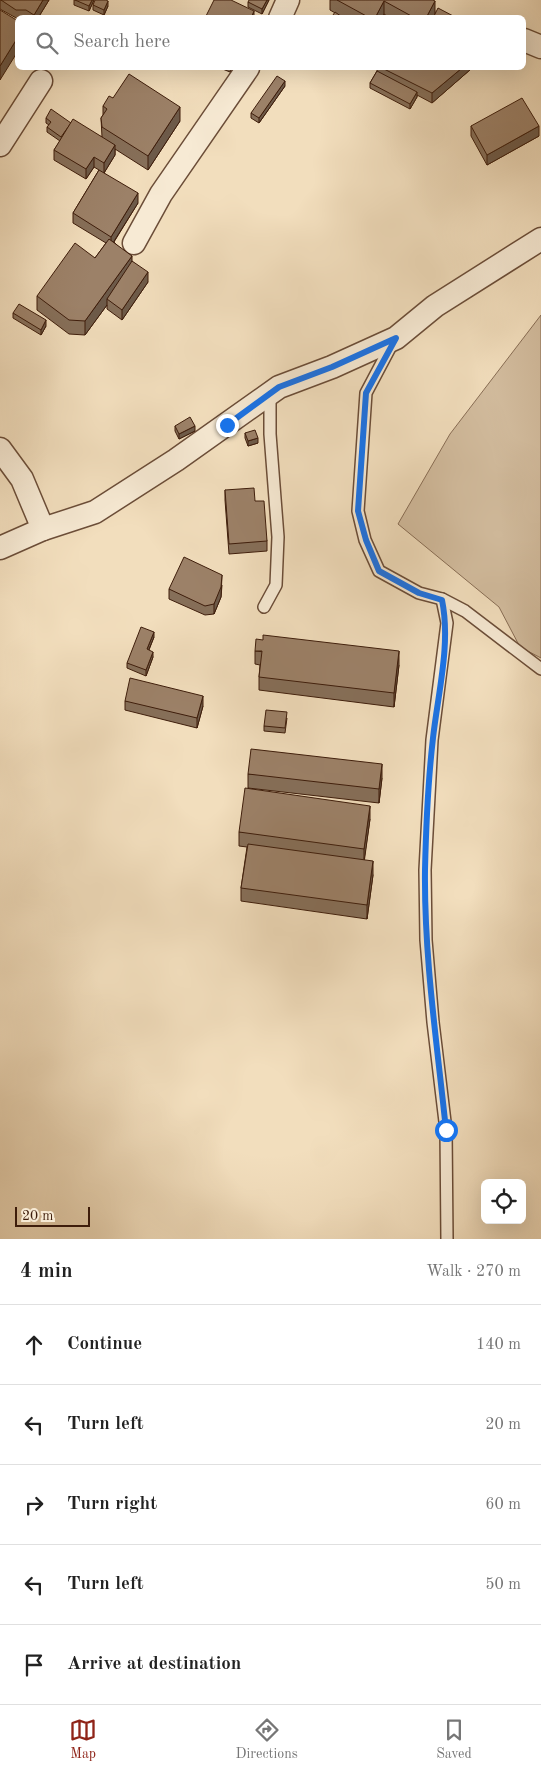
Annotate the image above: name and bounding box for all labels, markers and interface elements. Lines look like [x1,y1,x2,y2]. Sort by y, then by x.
search box [15,15,526,70]
icon: search [33,29,61,57]
text: Search here [73,33,170,52]
route end [216,414,239,437]
route start [435,1119,458,1142]
map controls [481,1179,526,1224]
button: locate [481,1179,526,1224]
scale bar [15,1204,90,1227]
text: 20 m [22,1209,53,1223]
text: 4 min [20,1261,73,1282]
text: Walk · 270 m [426,1264,521,1280]
icon: ahead [20,1331,48,1359]
text: Continue [67,1335,142,1354]
text: 140 m [476,1337,521,1353]
icon: left [20,1411,48,1439]
text: Turn left [67,1415,144,1434]
text: 20 m [485,1417,521,1433]
icon: right [20,1491,48,1519]
text: Turn right [67,1495,157,1514]
text: 60 m [485,1497,521,1513]
icon: left [20,1571,48,1599]
text: Turn left [67,1575,144,1594]
text: 50 m [485,1577,521,1593]
icon: arrive [20,1651,48,1679]
text: Arrive at destination [67,1655,241,1674]
tab: Map [69,1716,97,1763]
tab: Directions [236,1716,298,1763]
tab: Saved [436,1716,472,1763]

